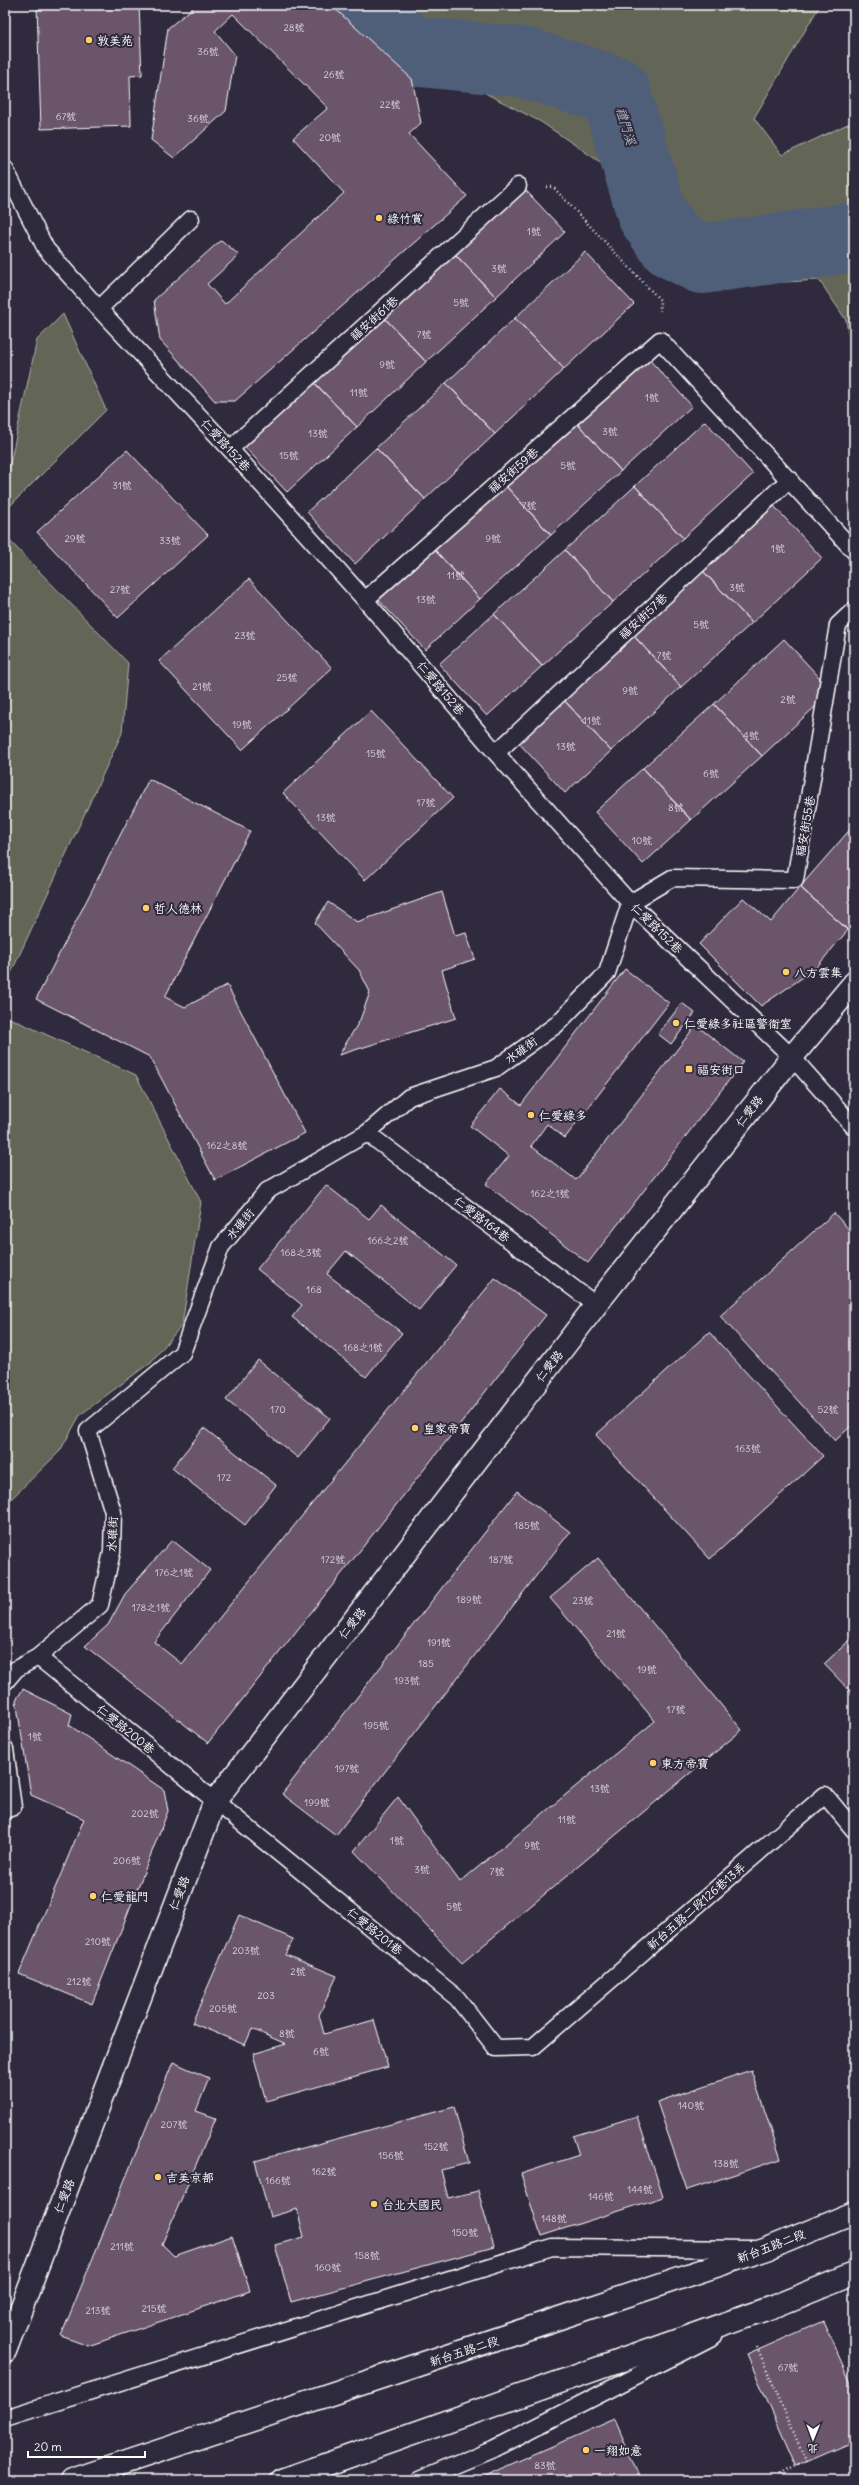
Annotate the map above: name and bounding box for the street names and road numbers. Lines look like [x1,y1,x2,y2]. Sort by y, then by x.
street label: 福安街61巷 [347,292,401,344]
street label: 仁愛路152巷 [198,416,254,474]
street label: 福安街59巷 [485,444,541,496]
street label: 福安街57巷 [616,590,670,642]
street label: 仁愛路152巷 [414,658,468,718]
street label: 福安街55巷 [792,794,818,858]
street label: 仁愛路152巷 [628,900,686,956]
street label: 水碓街 [502,1033,540,1067]
street label: 仁愛路 [732,1092,766,1130]
street label: 仁愛路164巷 [451,1193,513,1245]
street label: 水碓街 [223,1205,257,1243]
street label: 仁愛路 [532,1347,566,1385]
street label: 水碓街 [104,1516,120,1552]
street label: 仁愛路 [335,1604,369,1642]
street label: 仁愛路200巷 [94,1701,158,1757]
street label: 新台五路二段126巷13弄 [644,1859,748,1953]
street label: 仁愛路 [166,1874,192,1912]
street label: 仁愛路201巷 [344,1904,406,1958]
street label: 仁愛路 [51,2177,77,2215]
street label: 新台五路二段 [735,2226,807,2266]
street label: 新台五路二段 [427,2333,501,2369]

